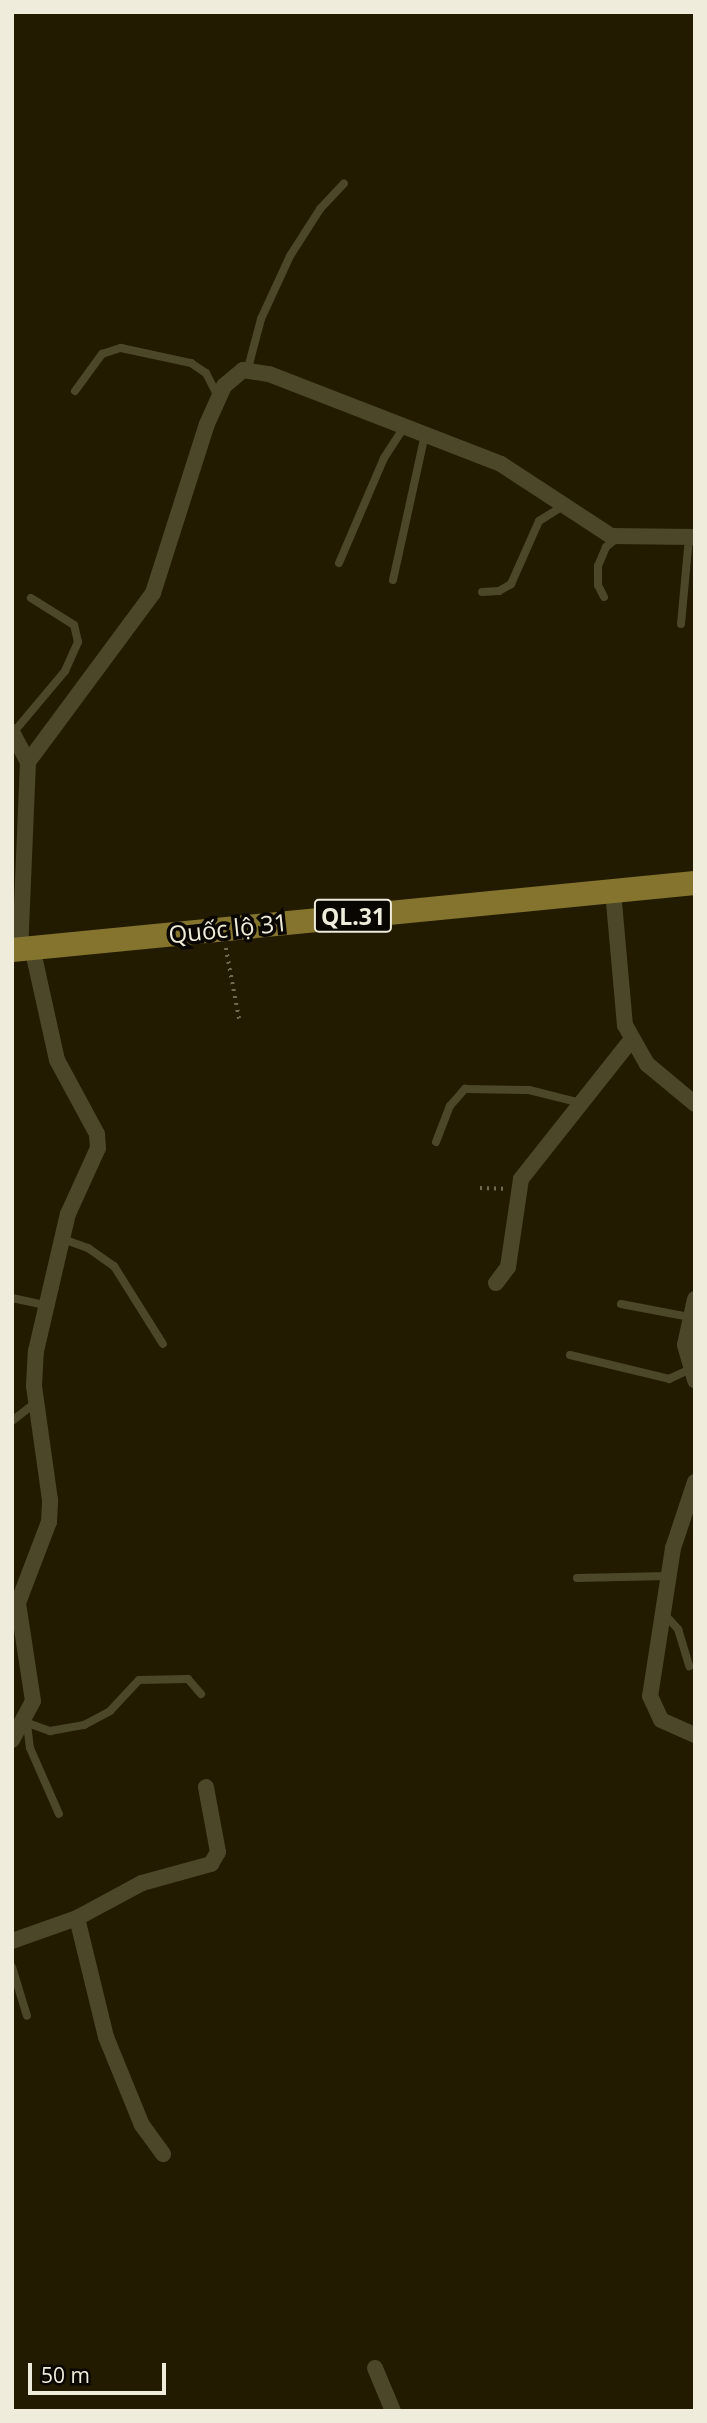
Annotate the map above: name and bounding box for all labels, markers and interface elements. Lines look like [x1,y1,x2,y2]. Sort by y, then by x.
road number: QL.31 [313,897,393,936]
street label: Quốc lộ 31 [167,907,289,949]
scale bar [32,2350,170,2394]
text: 50 m [41,2361,90,2389]

